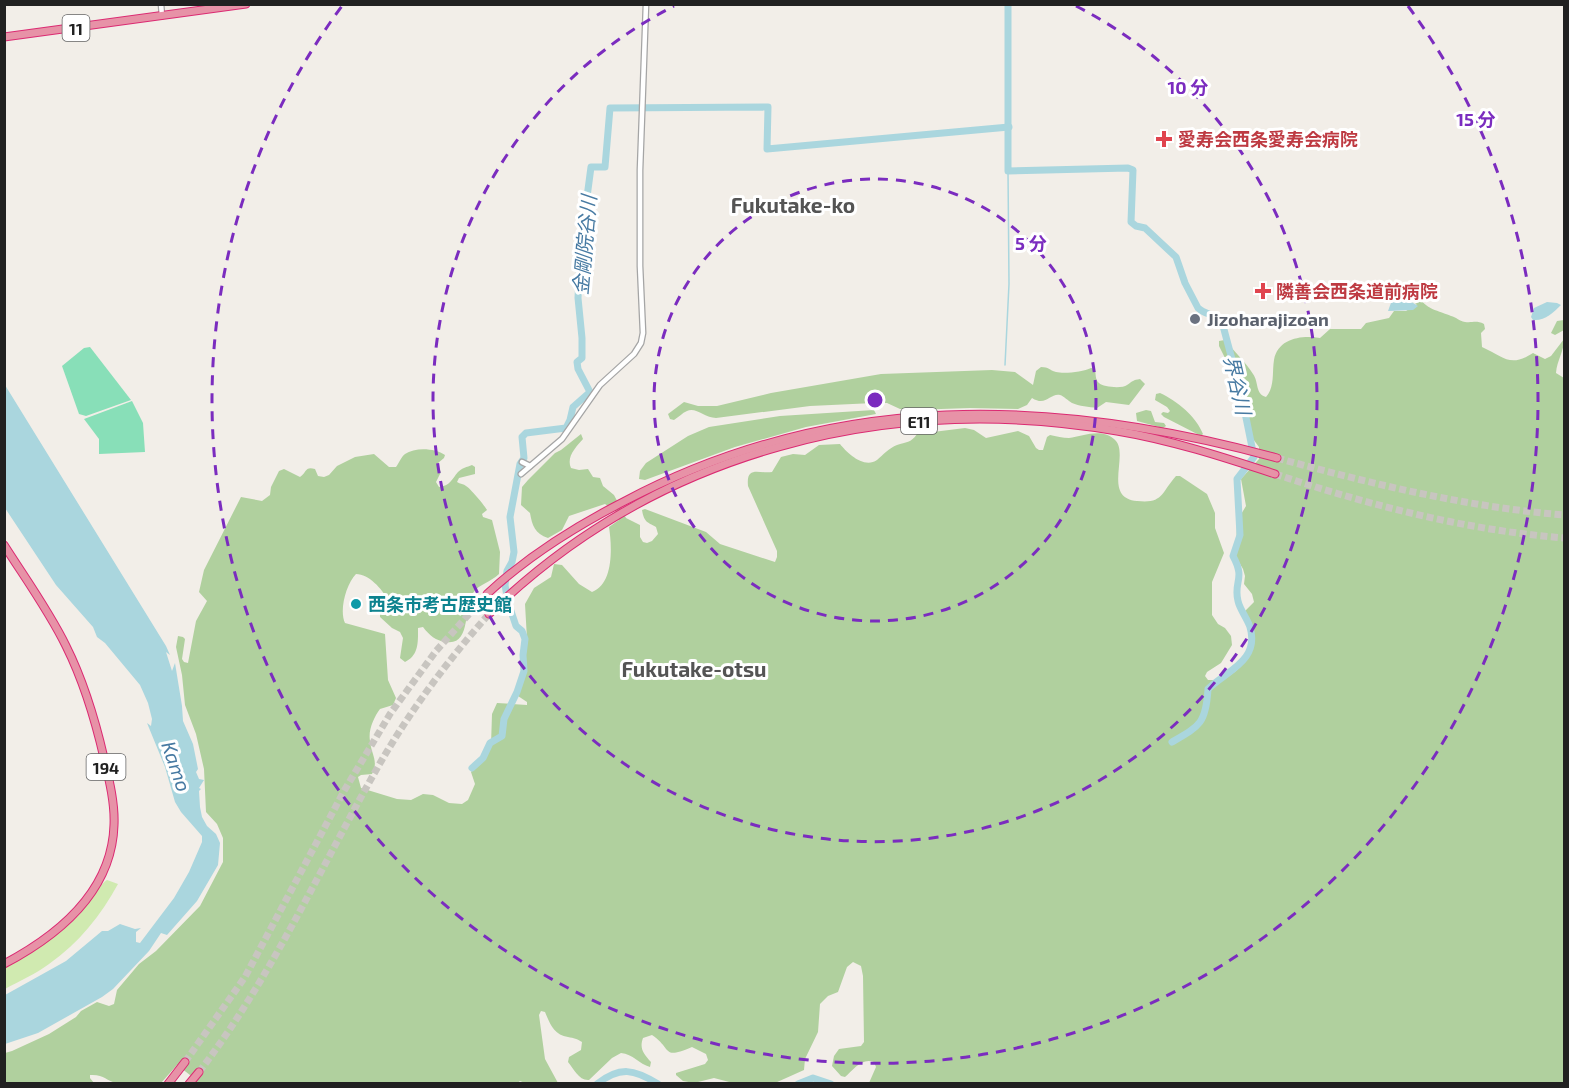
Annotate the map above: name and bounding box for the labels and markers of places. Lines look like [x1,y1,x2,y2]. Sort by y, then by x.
place label: 愛寿会西条愛寿会病院 [1178,128,1358,150]
marker: 愛寿会西条愛寿会病院 [1155,130,1173,148]
place label: 隣善会西条道前病院 [1276,280,1438,302]
marker: 隣善会西条道前病院 [1254,282,1272,300]
place label: Jizoharajizoan [1207,308,1329,330]
marker: Jizoharajizoan [1188,312,1202,326]
centre of rings [865,390,885,410]
place label: 西条市考古歴史館 [368,593,512,615]
marker: 西条市考古歴史館 [349,597,363,611]

